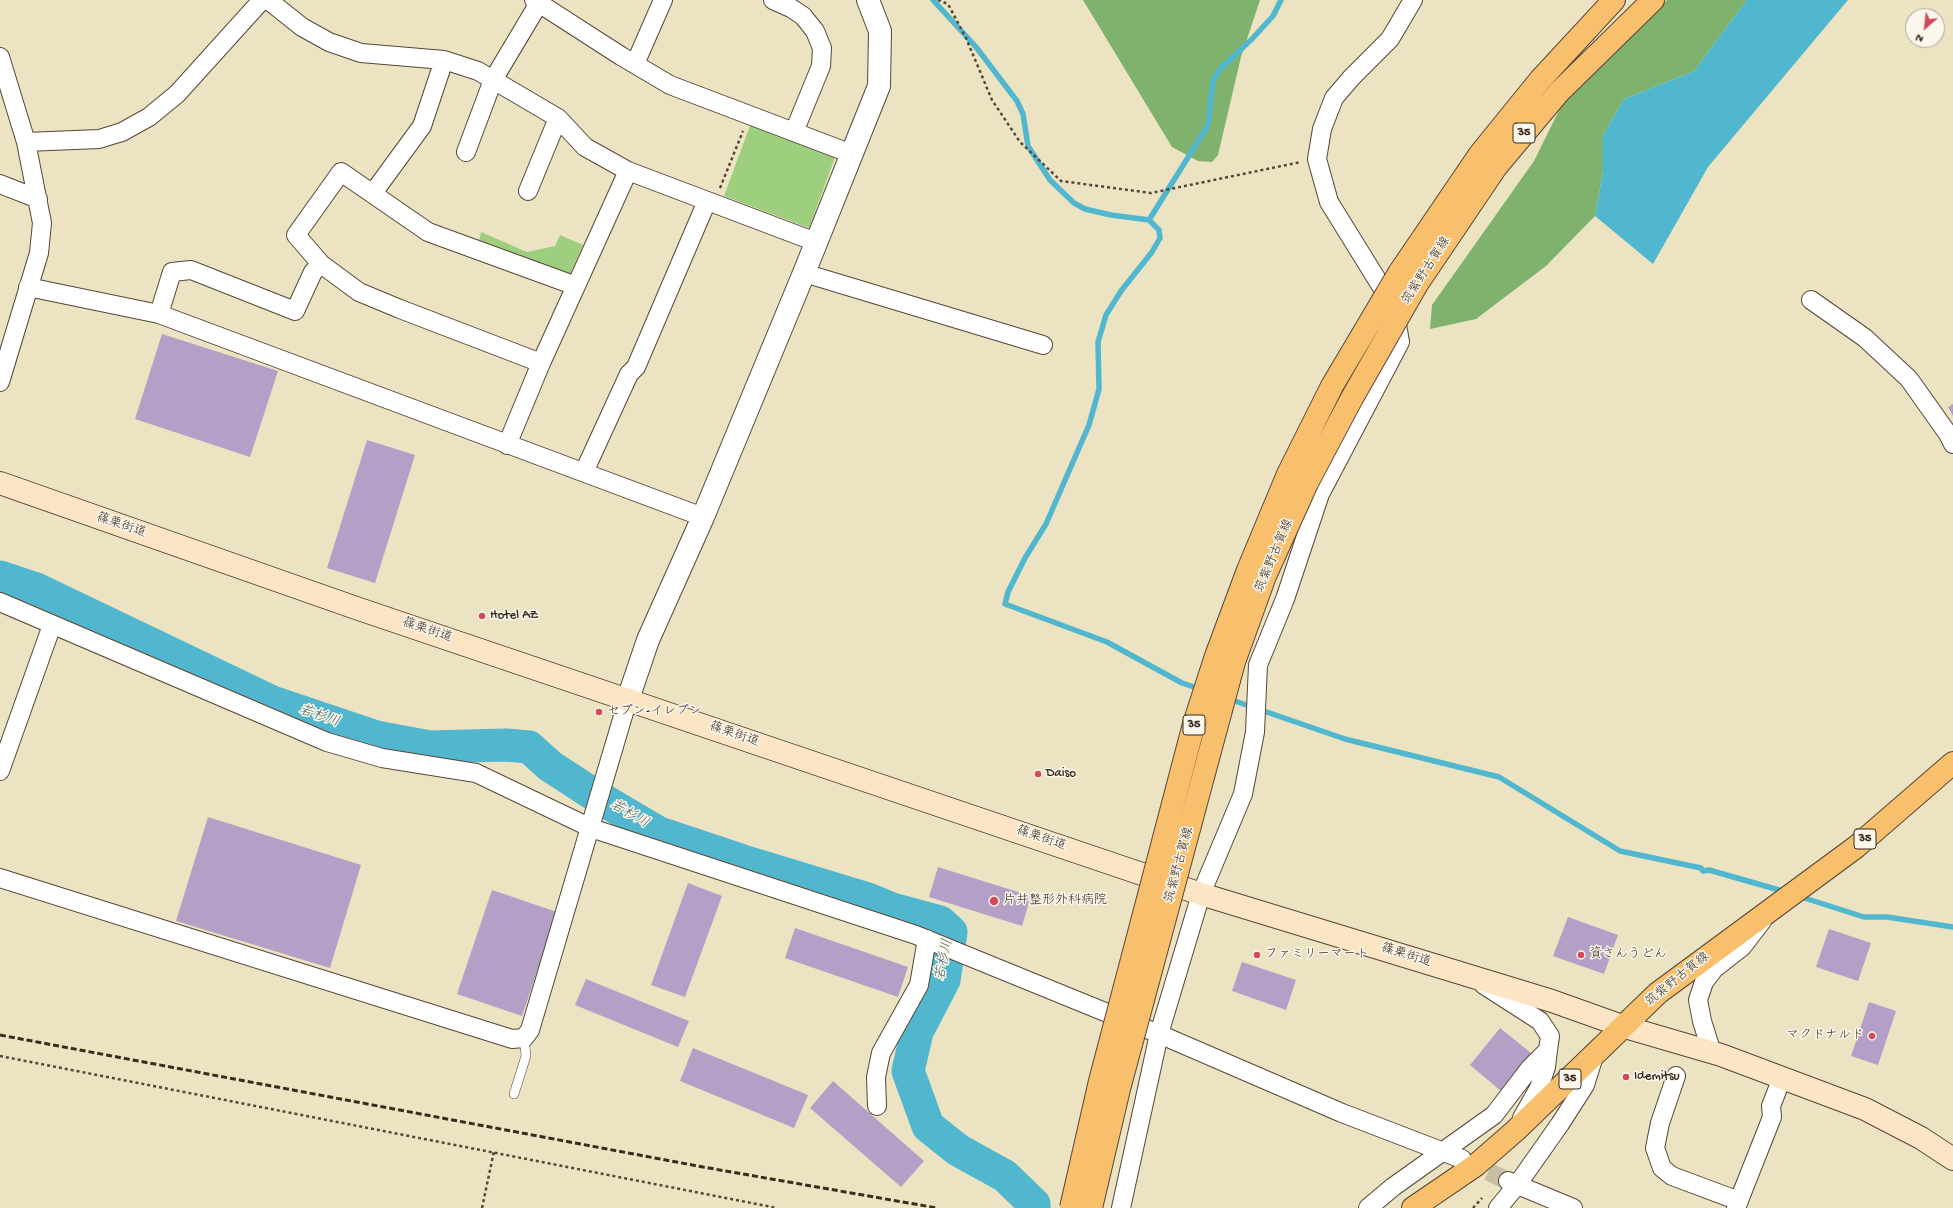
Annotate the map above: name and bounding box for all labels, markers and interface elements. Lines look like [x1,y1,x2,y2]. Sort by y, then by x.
north arrow [1905,8,1945,48]
text: N [1914,31,1926,45]
road number: 35 [1513,123,1535,143]
street label: 筑紫野古賀線 [1399,234,1455,308]
street label: 篠栗街道 [94,510,148,542]
street label: 筑紫野古賀線 [1253,517,1297,595]
place label: Hotel AZ [490,608,538,624]
marker: Hotel AZ [477,611,487,621]
street label: 篠栗街道 [400,616,454,646]
water label: 若杉川 [296,702,342,732]
place label: セブン-イレブン [607,704,702,720]
marker: セブン-イレブン [594,707,604,717]
road number: 35 [1183,715,1205,735]
street label: 篠栗街道 [707,719,761,751]
place label: Daiso [1046,766,1076,782]
marker: Daiso [1033,769,1043,779]
water label: 若杉川 [607,797,651,833]
street label: 篠栗街道 [1014,823,1068,855]
street label: 筑紫野古賀線 [1162,825,1198,905]
road number: 35 [1854,829,1876,849]
place label: 片井整形外科病院 [1003,893,1107,909]
marker: 片井整形外科病院 [988,895,1000,907]
water label: 若杉川 [933,938,957,982]
street label: 篠栗街道 [1379,941,1433,971]
place label: ファミリーマート [1265,947,1369,963]
place label: 資さんうどん [1589,947,1667,963]
street label: 筑紫野古賀線 [1643,949,1713,1011]
marker: ファミリーマート [1252,950,1262,960]
marker: 資さんうどん [1576,950,1586,960]
place label: マクドナルド [1786,1028,1864,1044]
marker: マクドナルド [1867,1031,1877,1041]
road number: 35 [1559,1069,1581,1089]
place label: Idemitsu [1634,1069,1680,1085]
marker: Idemitsu [1621,1072,1631,1082]

